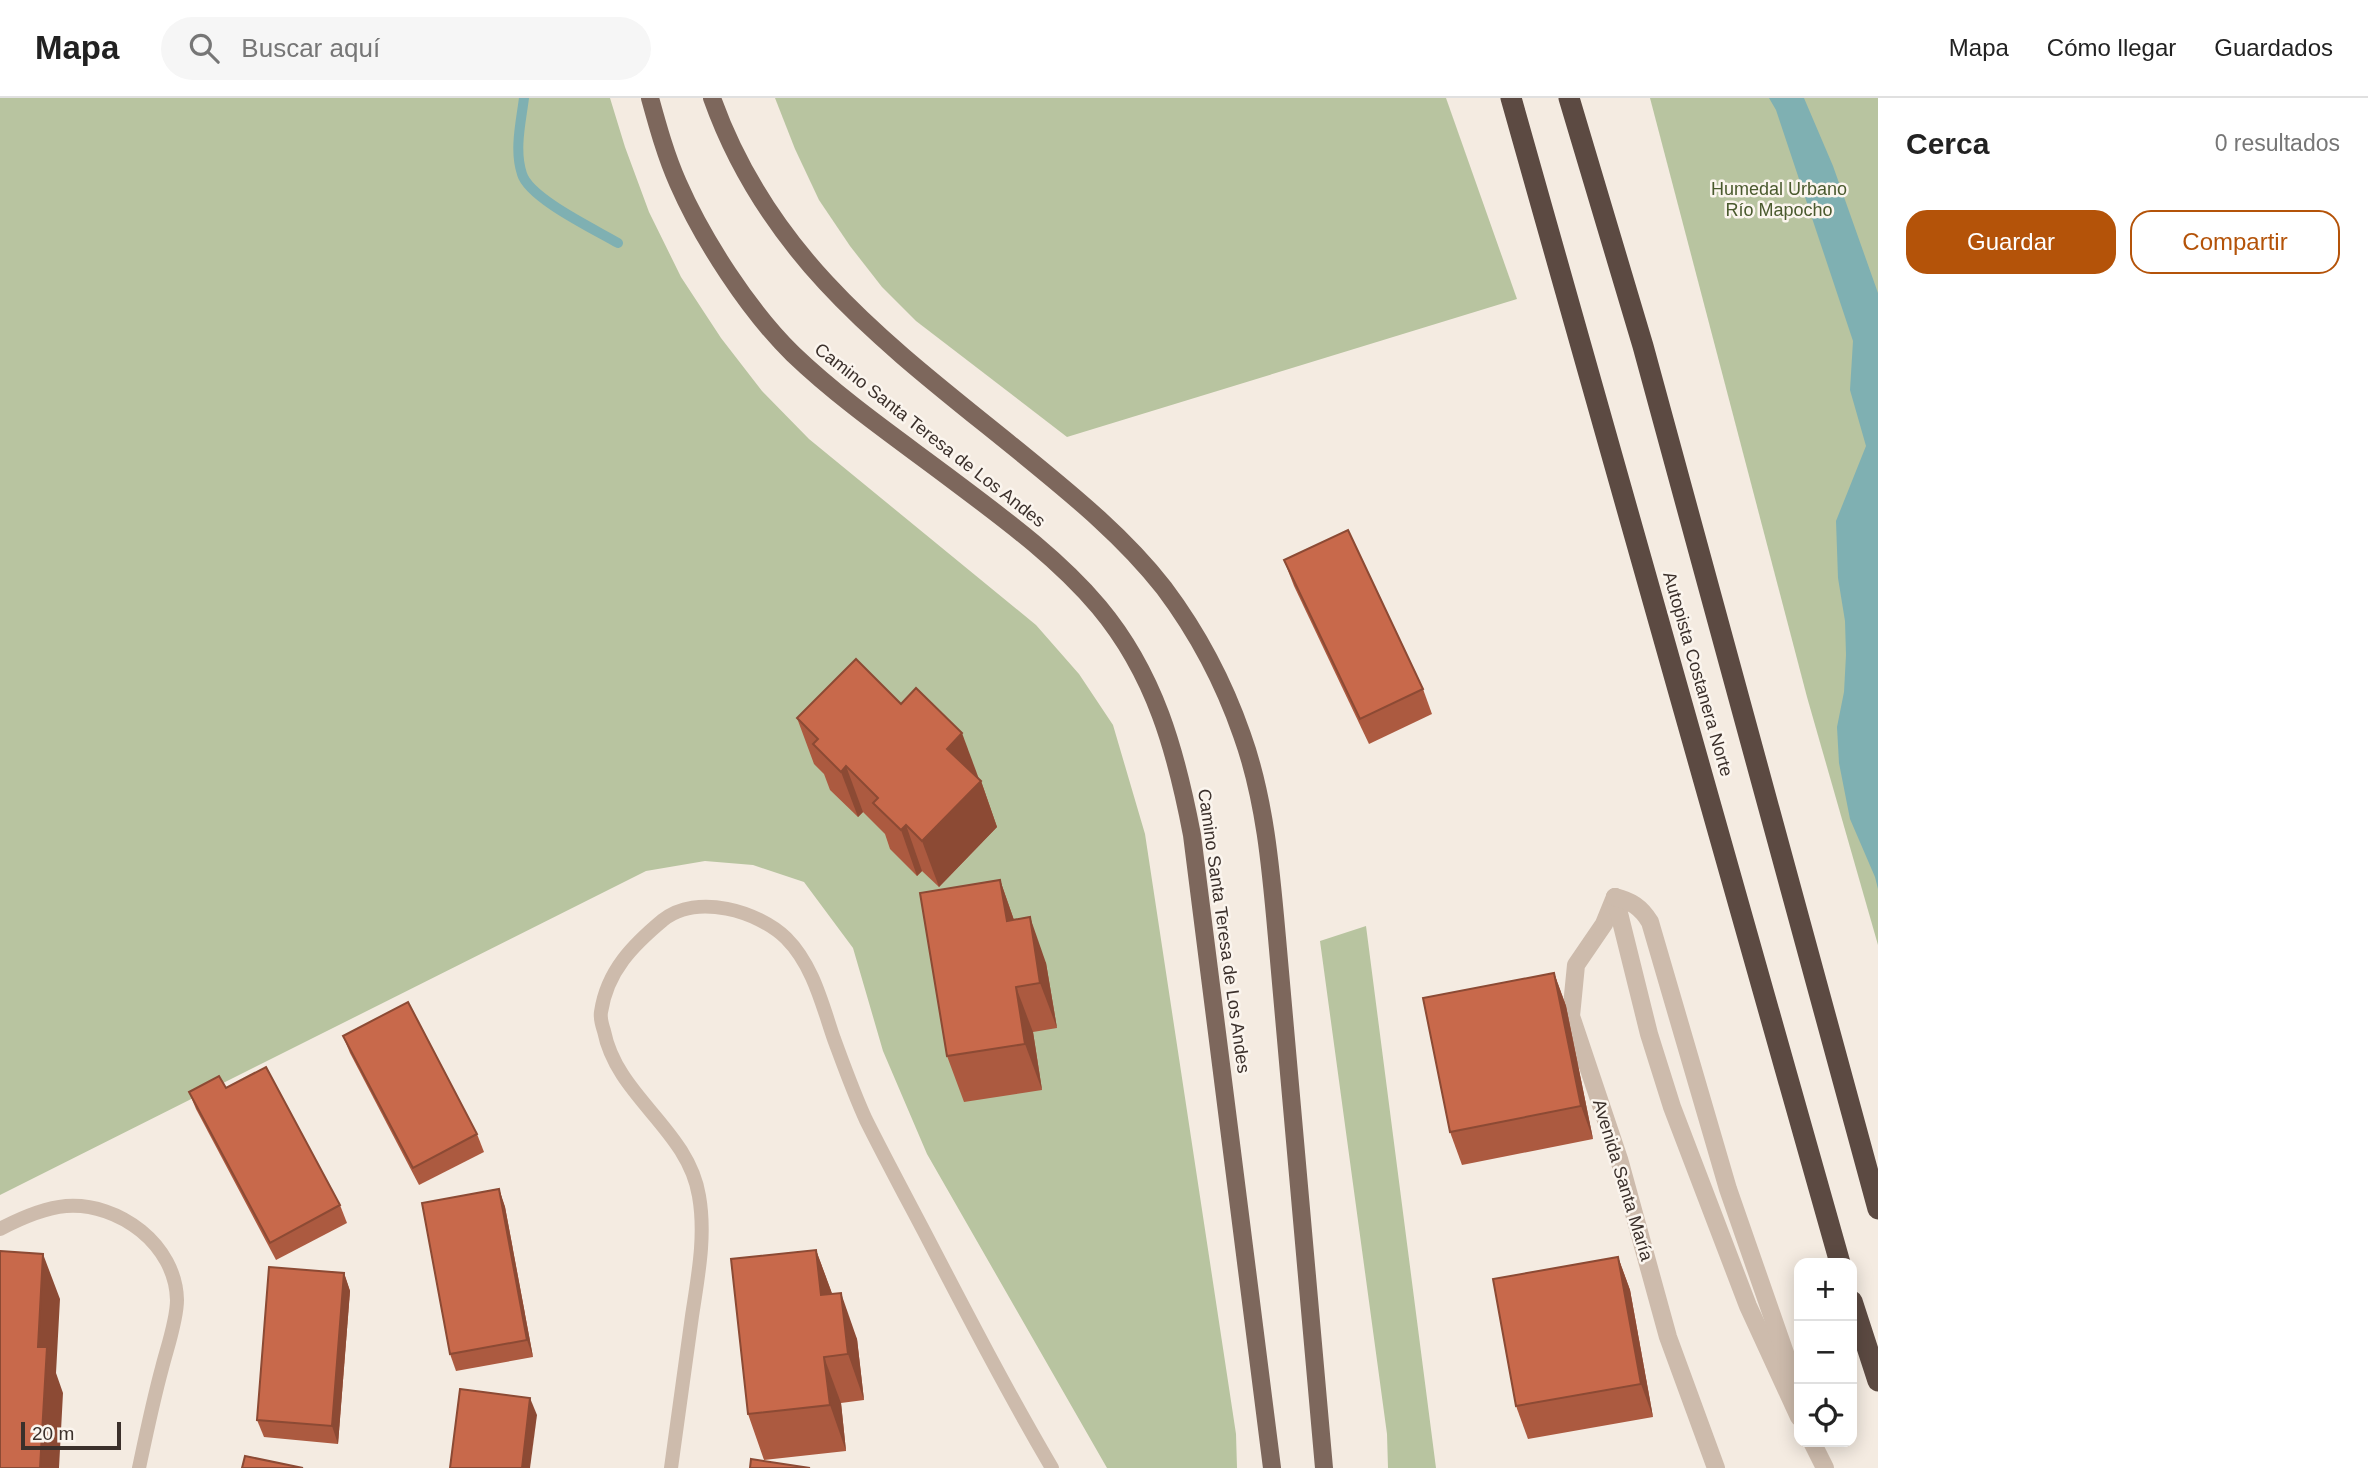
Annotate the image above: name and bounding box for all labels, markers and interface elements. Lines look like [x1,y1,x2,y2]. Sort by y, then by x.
search box [161,17,651,80]
text: Mapa [35,29,119,66]
icon: search [185,29,223,67]
text: Buscar aquí [241,33,380,63]
text: Mapa [1949,34,2009,61]
text: Cómo llegar [2047,34,2176,61]
text: Guardados [2214,34,2333,61]
text: Cerca [1906,127,1989,160]
text: 0 resultados [2215,130,2340,156]
park label: Humedal Urbano Río Mapocho [1711,179,1847,220]
button: Guardar [1906,210,2116,274]
button: Compartir [2130,210,2340,274]
street label: Camino Santa Teresa de Los Andes [811,339,1049,531]
street label: Autopista Costanera Norte [1659,569,1737,779]
street label: Camino Santa Teresa de Los Andes [1194,788,1254,1074]
street label: Avenida Santa María [1589,1097,1657,1264]
map controls [1794,1258,1857,1447]
button: + [1794,1258,1857,1321]
button: − [1794,1321,1857,1384]
button: locate [1794,1384,1857,1447]
scale bar [21,1419,121,1451]
text: 20 m [32,1423,74,1444]

